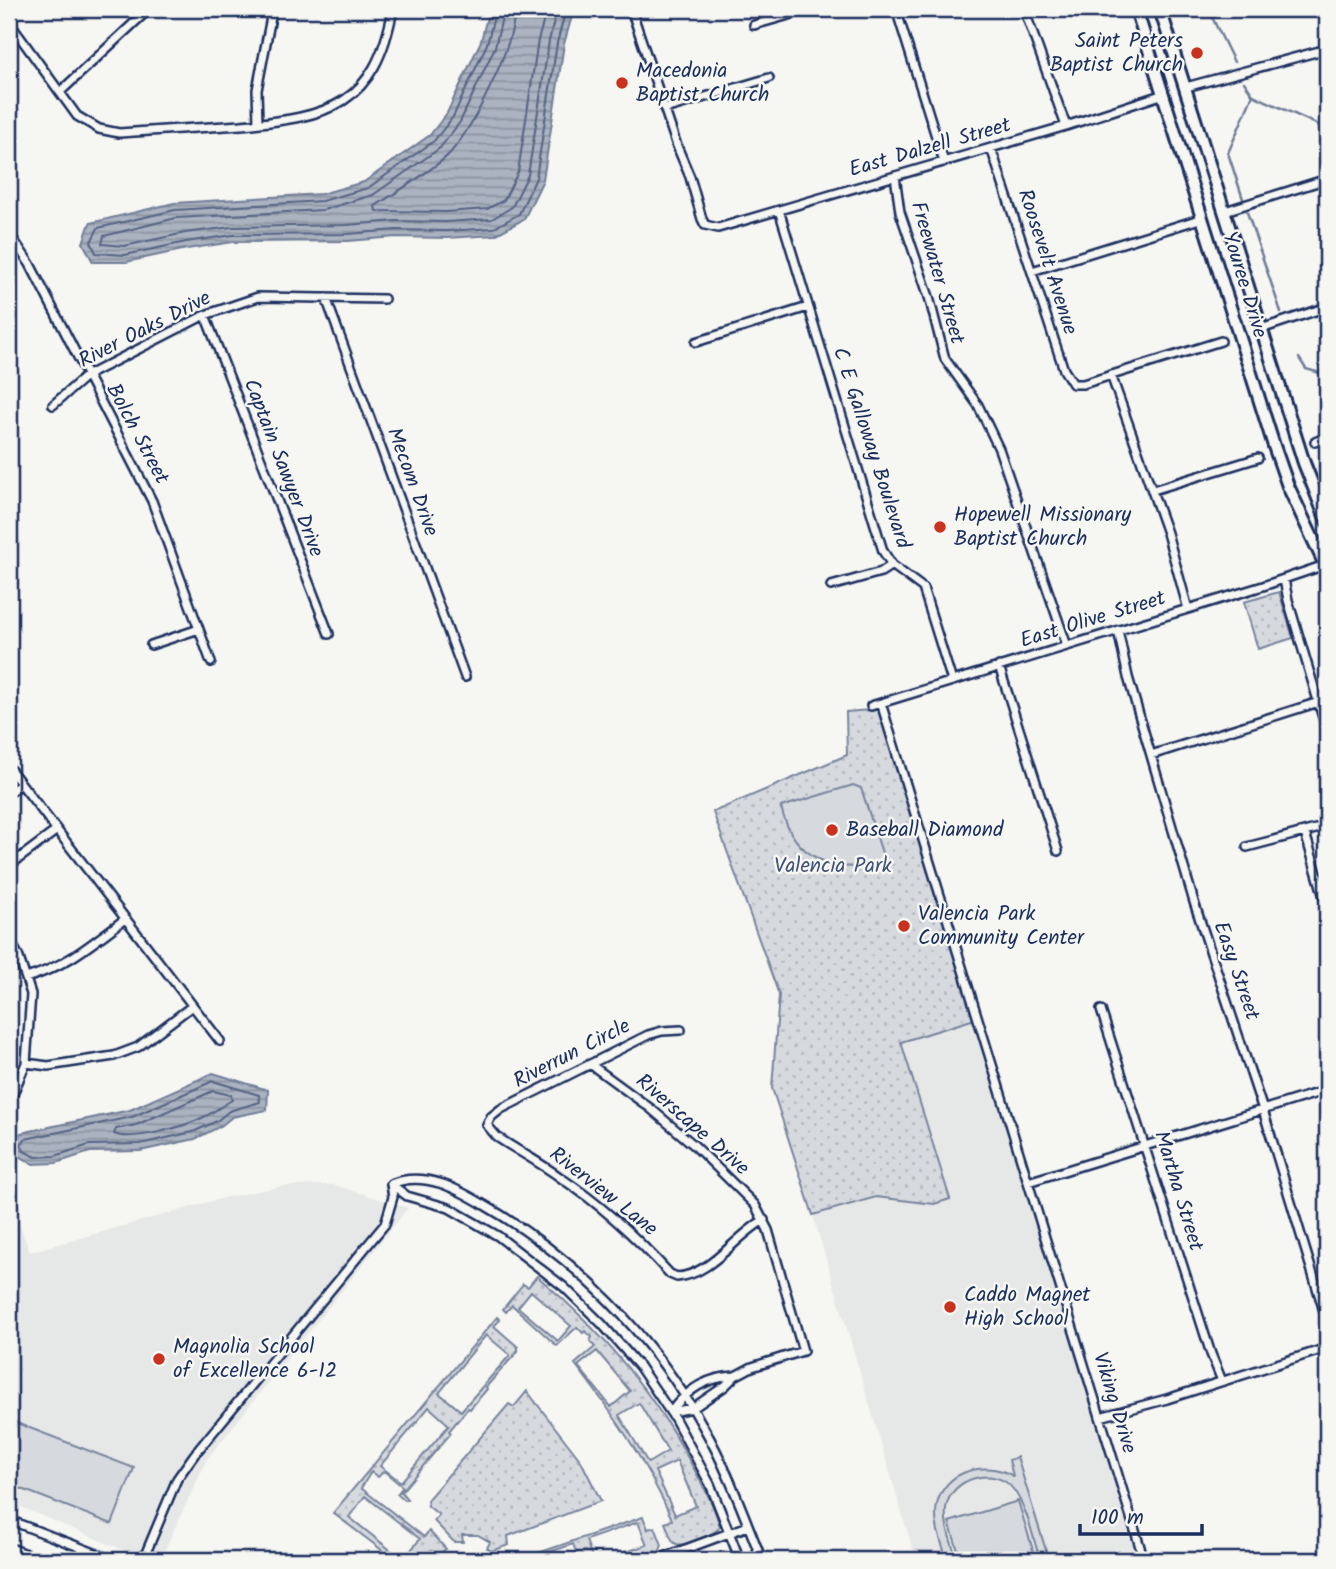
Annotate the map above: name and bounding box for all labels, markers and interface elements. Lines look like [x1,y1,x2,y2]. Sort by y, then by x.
place label: Saint Peters Baptist Church [1050,25,1183,82]
marker: Saint Peters Baptist Church [1189,45,1205,61]
place label: Macedonia Baptist Church [636,55,769,112]
marker: Macedonia Baptist Church [614,75,630,91]
street label: East Dalzell Street [845,109,1016,187]
street label: Roosevelt Avenue [1008,185,1086,340]
street label: Freewater Street [901,198,973,349]
street label: Youree Drive [1212,228,1276,343]
street label: River Oaks Drive [73,282,217,378]
street label: C E Galloway Boulevard [823,343,919,554]
street label: Captain Sawyer Drive [234,374,332,562]
street label: Bolch Street [97,378,178,491]
street label: Mecom Drive [377,423,447,542]
place label: Hopewell Missionary Baptist Church [954,499,1131,556]
marker: Hopewell Missionary Baptist Church [932,519,948,535]
street label: East Olive Street [1016,582,1171,658]
place label: Baseball Diamond [846,814,1004,847]
marker: Baseball Diamond [824,822,840,838]
park label: Valencia Park [774,850,892,883]
place label: Valencia Park Community Center [918,898,1085,955]
street label: Easy Street [1204,917,1269,1026]
marker: Valencia Park Community Center [896,918,912,934]
street label: Riverrun Circle [508,1010,637,1098]
street label: Riverscape Drive [627,1066,757,1185]
street label: Martha Street [1144,1127,1212,1256]
street label: Riverview Lane [541,1139,665,1245]
place label: Caddo Magnet High School [964,1279,1091,1336]
marker: Caddo Magnet High School [942,1299,958,1315]
place label: Magnolia School of Excellence 6-12 [173,1331,337,1388]
street label: Viking Drive [1083,1348,1145,1458]
marker: Magnolia School of Excellence 6-12 [151,1351,167,1367]
scale bar [1080,1492,1203,1536]
text: 100 m [1091,1502,1144,1535]

